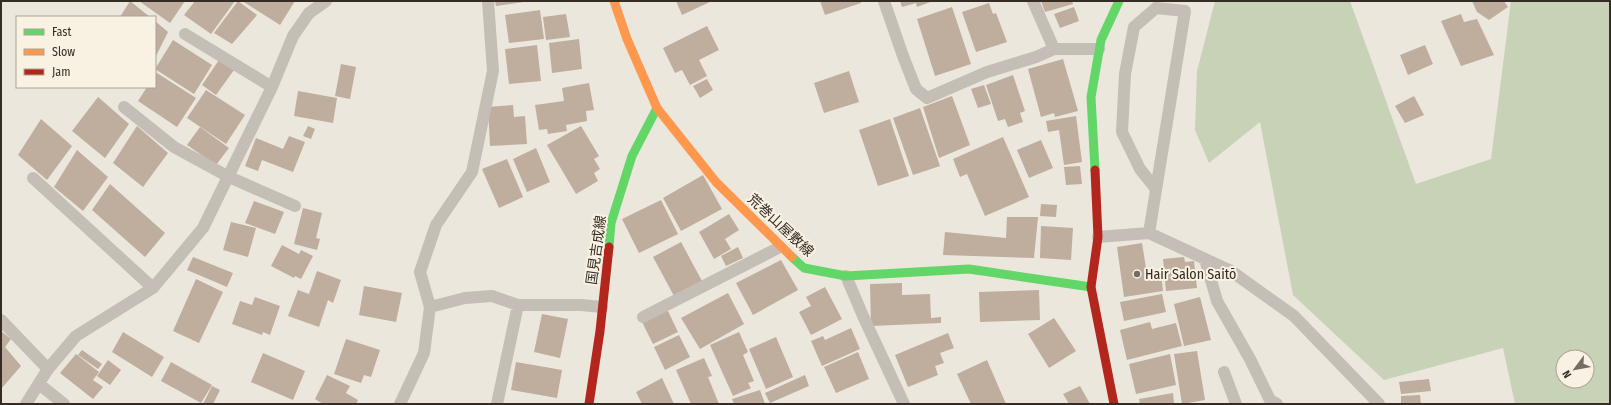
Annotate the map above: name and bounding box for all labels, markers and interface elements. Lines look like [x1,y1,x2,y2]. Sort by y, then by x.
legend [16,16,156,88]
text: Fast [52,25,71,39]
text: Slow [52,45,75,59]
text: Jam [52,65,70,79]
street label: 荒巻山屋敷線 [744,191,817,260]
street label: 国見吉成線 [583,214,610,286]
place label: Hair Salon Saitō [1145,266,1236,283]
marker: Hair Salon Saitō [1132,269,1142,279]
north arrow [1555,349,1595,389]
text: N [1560,368,1574,380]

